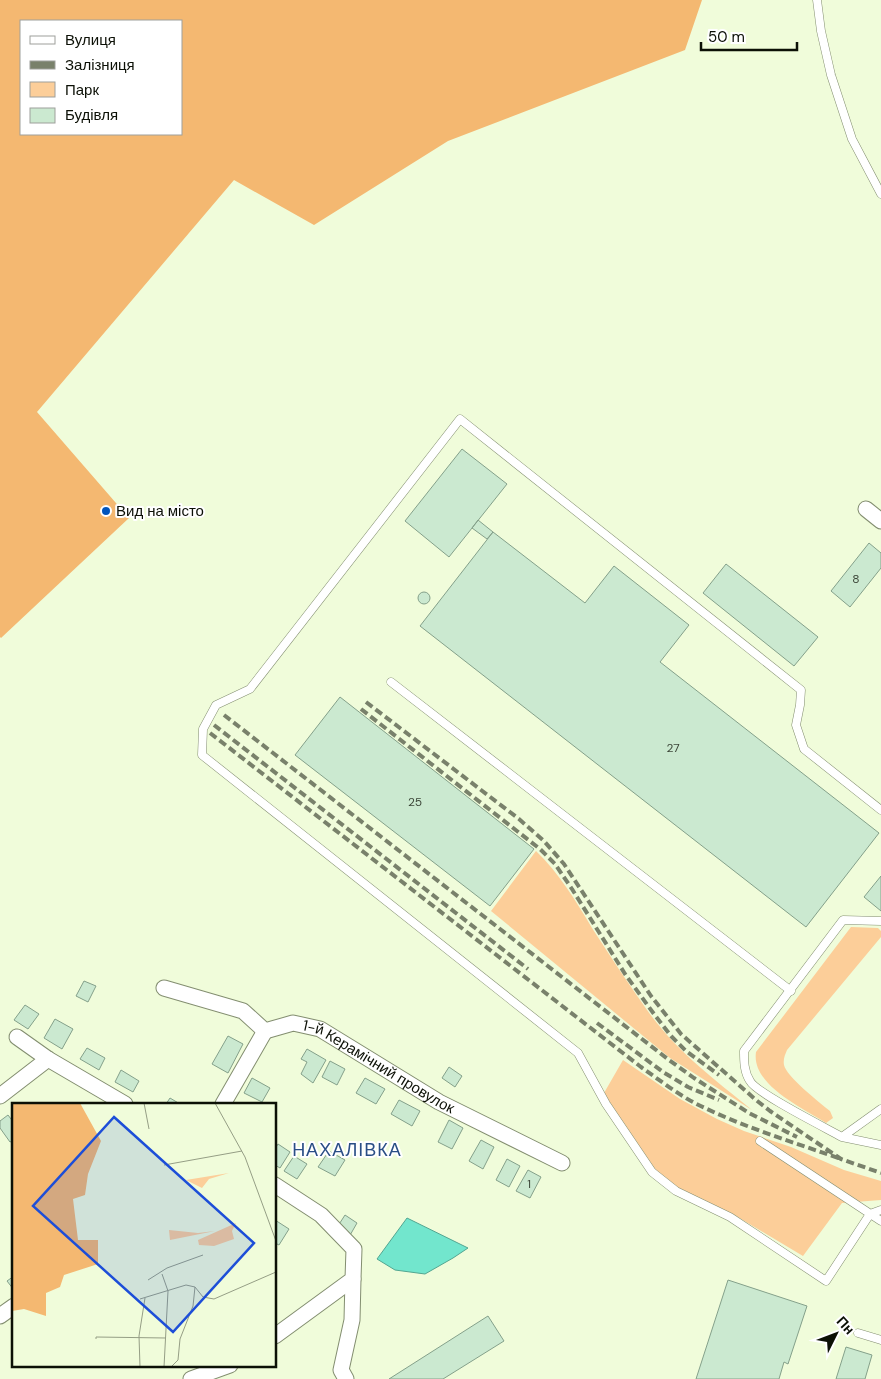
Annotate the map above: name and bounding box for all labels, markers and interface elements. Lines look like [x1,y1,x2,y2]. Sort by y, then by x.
legend [20,20,182,135]
scale bar [701,20,797,52]
text: 50 m [708,27,745,47]
text: Вулиця [65,30,116,50]
text: Залізниця [65,55,135,75]
text: Парк [65,80,99,100]
text: Будівля [65,105,118,125]
place label: Вид на місто [116,501,204,521]
marker: Вид на місто [100,505,112,517]
house number: 8 [852,571,860,587]
house number: 27 [666,740,680,756]
house number: 25 [408,794,422,810]
street label: 1-й Керамічний провулок [301,1015,458,1118]
inset map [12,1103,276,1366]
district label: НАХАЛІВКА [292,1138,402,1162]
house number: 1 [527,1176,531,1192]
north arrow [811,1309,861,1359]
text: Пн [833,1312,859,1338]

